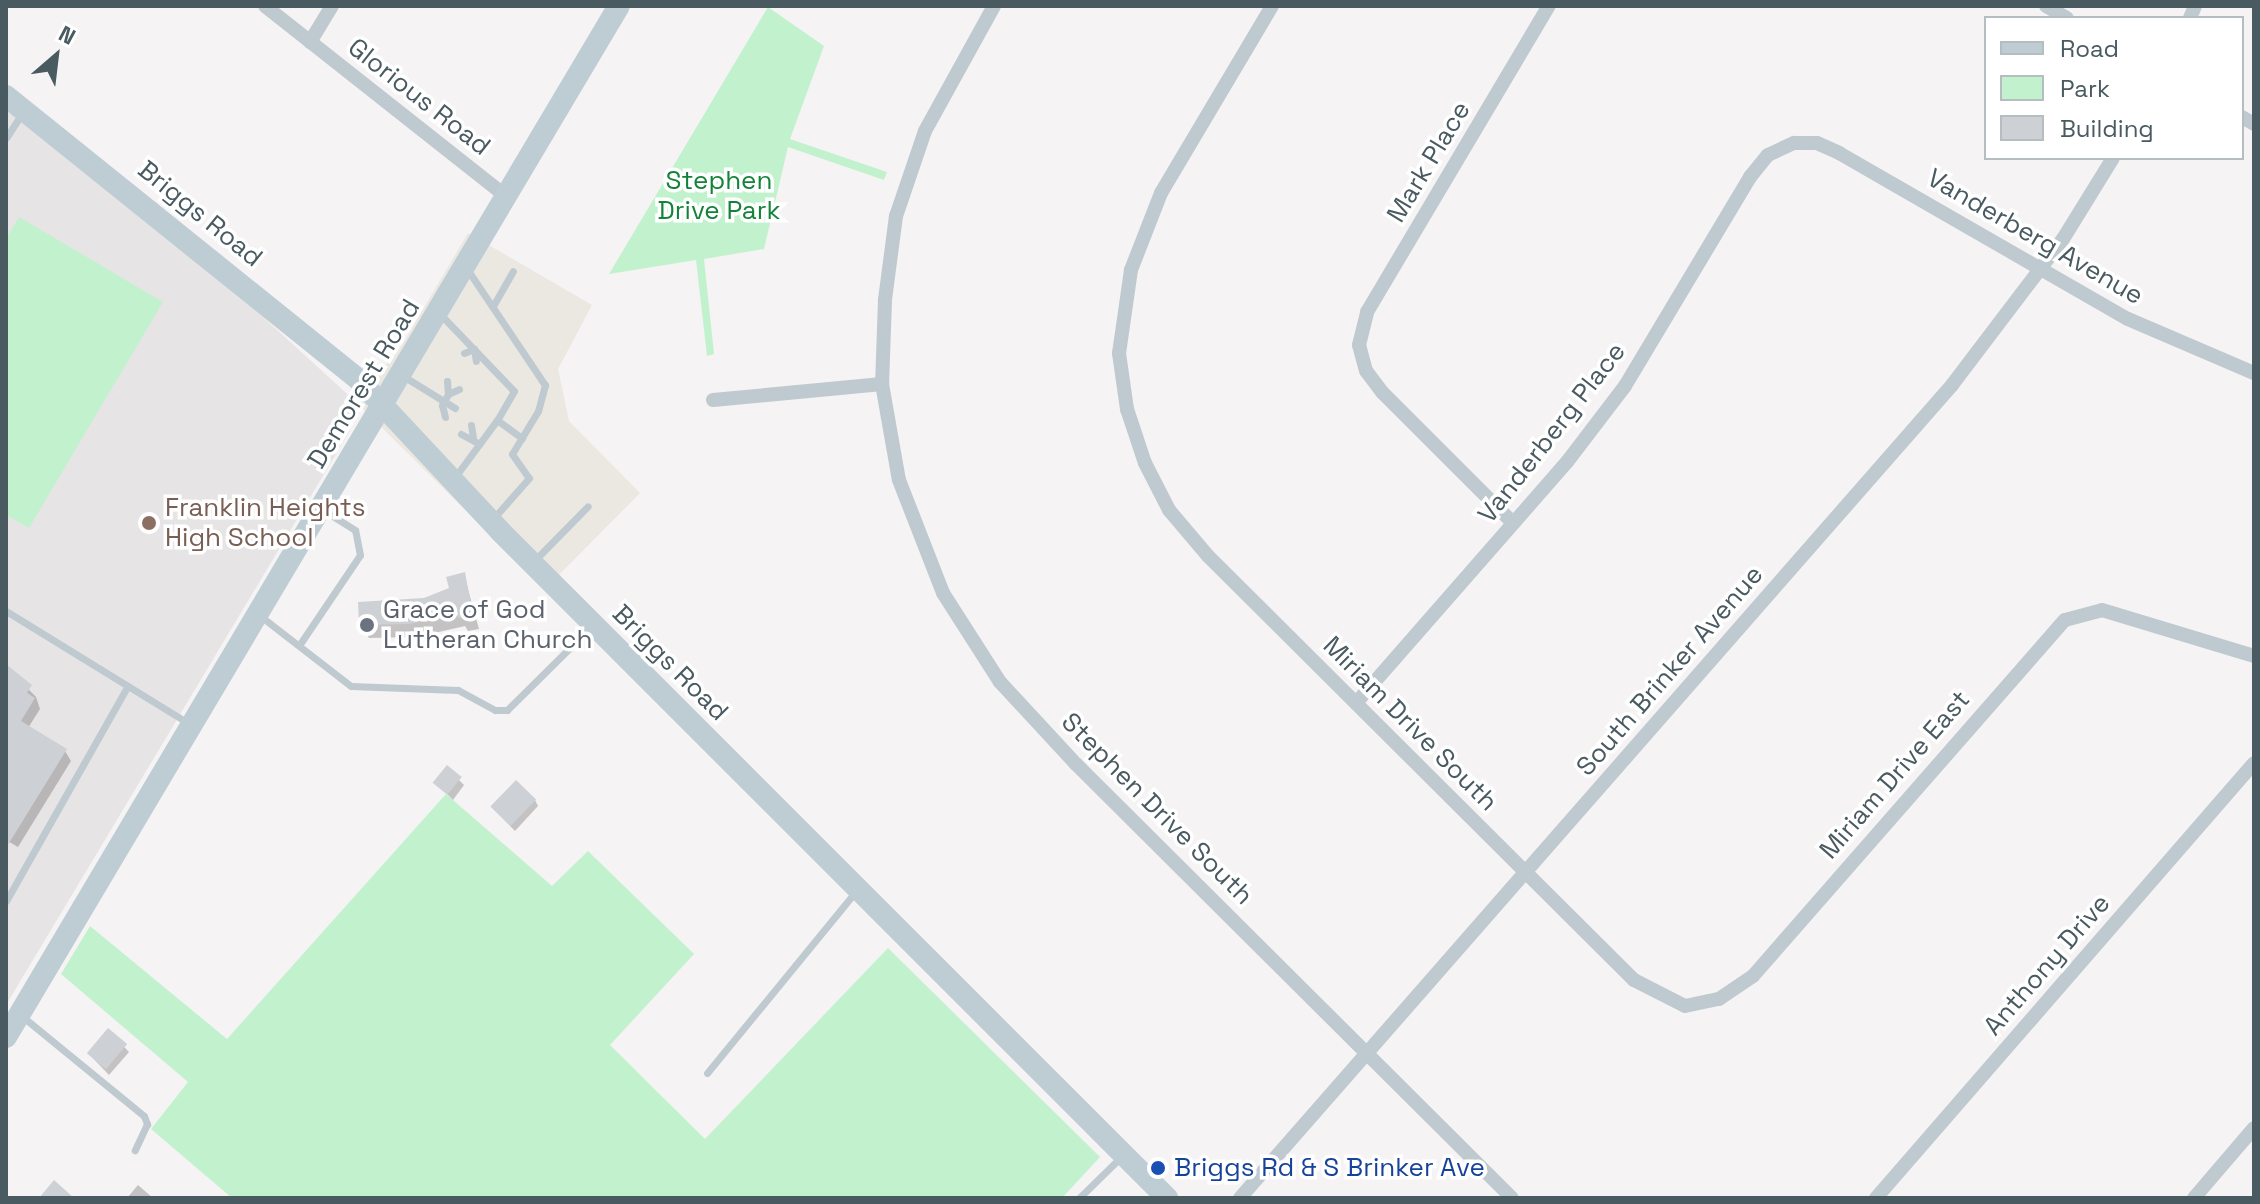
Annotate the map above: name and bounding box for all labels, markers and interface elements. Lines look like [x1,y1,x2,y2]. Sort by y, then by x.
north arrow [16,16,96,96]
legend [1984,16,2244,160]
text: N [54,19,80,51]
street label: Glorious Road [342,32,496,162]
text: Road [2060,33,2119,64]
text: Park [2060,73,2110,104]
street label: Mark Place [1381,96,1477,228]
text: Building [2060,113,2154,144]
street label: Briggs Road [132,154,268,274]
street label: Vanderberg Avenue [1921,162,2149,312]
park label: Stephen Drive Park [657,165,781,226]
street label: Demorest Road [301,294,427,474]
street label: Vanderberg Place [1472,337,1632,529]
place label: Franklin Heights High School [165,492,365,554]
marker: Franklin Heights High School [140,514,158,532]
street label: South Brinker Avenue [1570,559,1770,783]
place label: Grace of God Lutheran Church [383,594,592,656]
street label: Briggs Road [606,599,734,727]
marker: Grace of God Lutheran Church [358,616,376,634]
street label: Miriam Drive South [1316,630,1504,818]
street label: Miriam Drive East [1813,684,1977,866]
street label: Stephen Drive South [1055,707,1259,911]
street label: Anthony Drive [1977,888,2117,1042]
place label: Briggs Rd & S Brinker Ave [1174,1152,1485,1184]
marker: Briggs Rd & S Brinker Ave [1149,1159,1167,1177]

